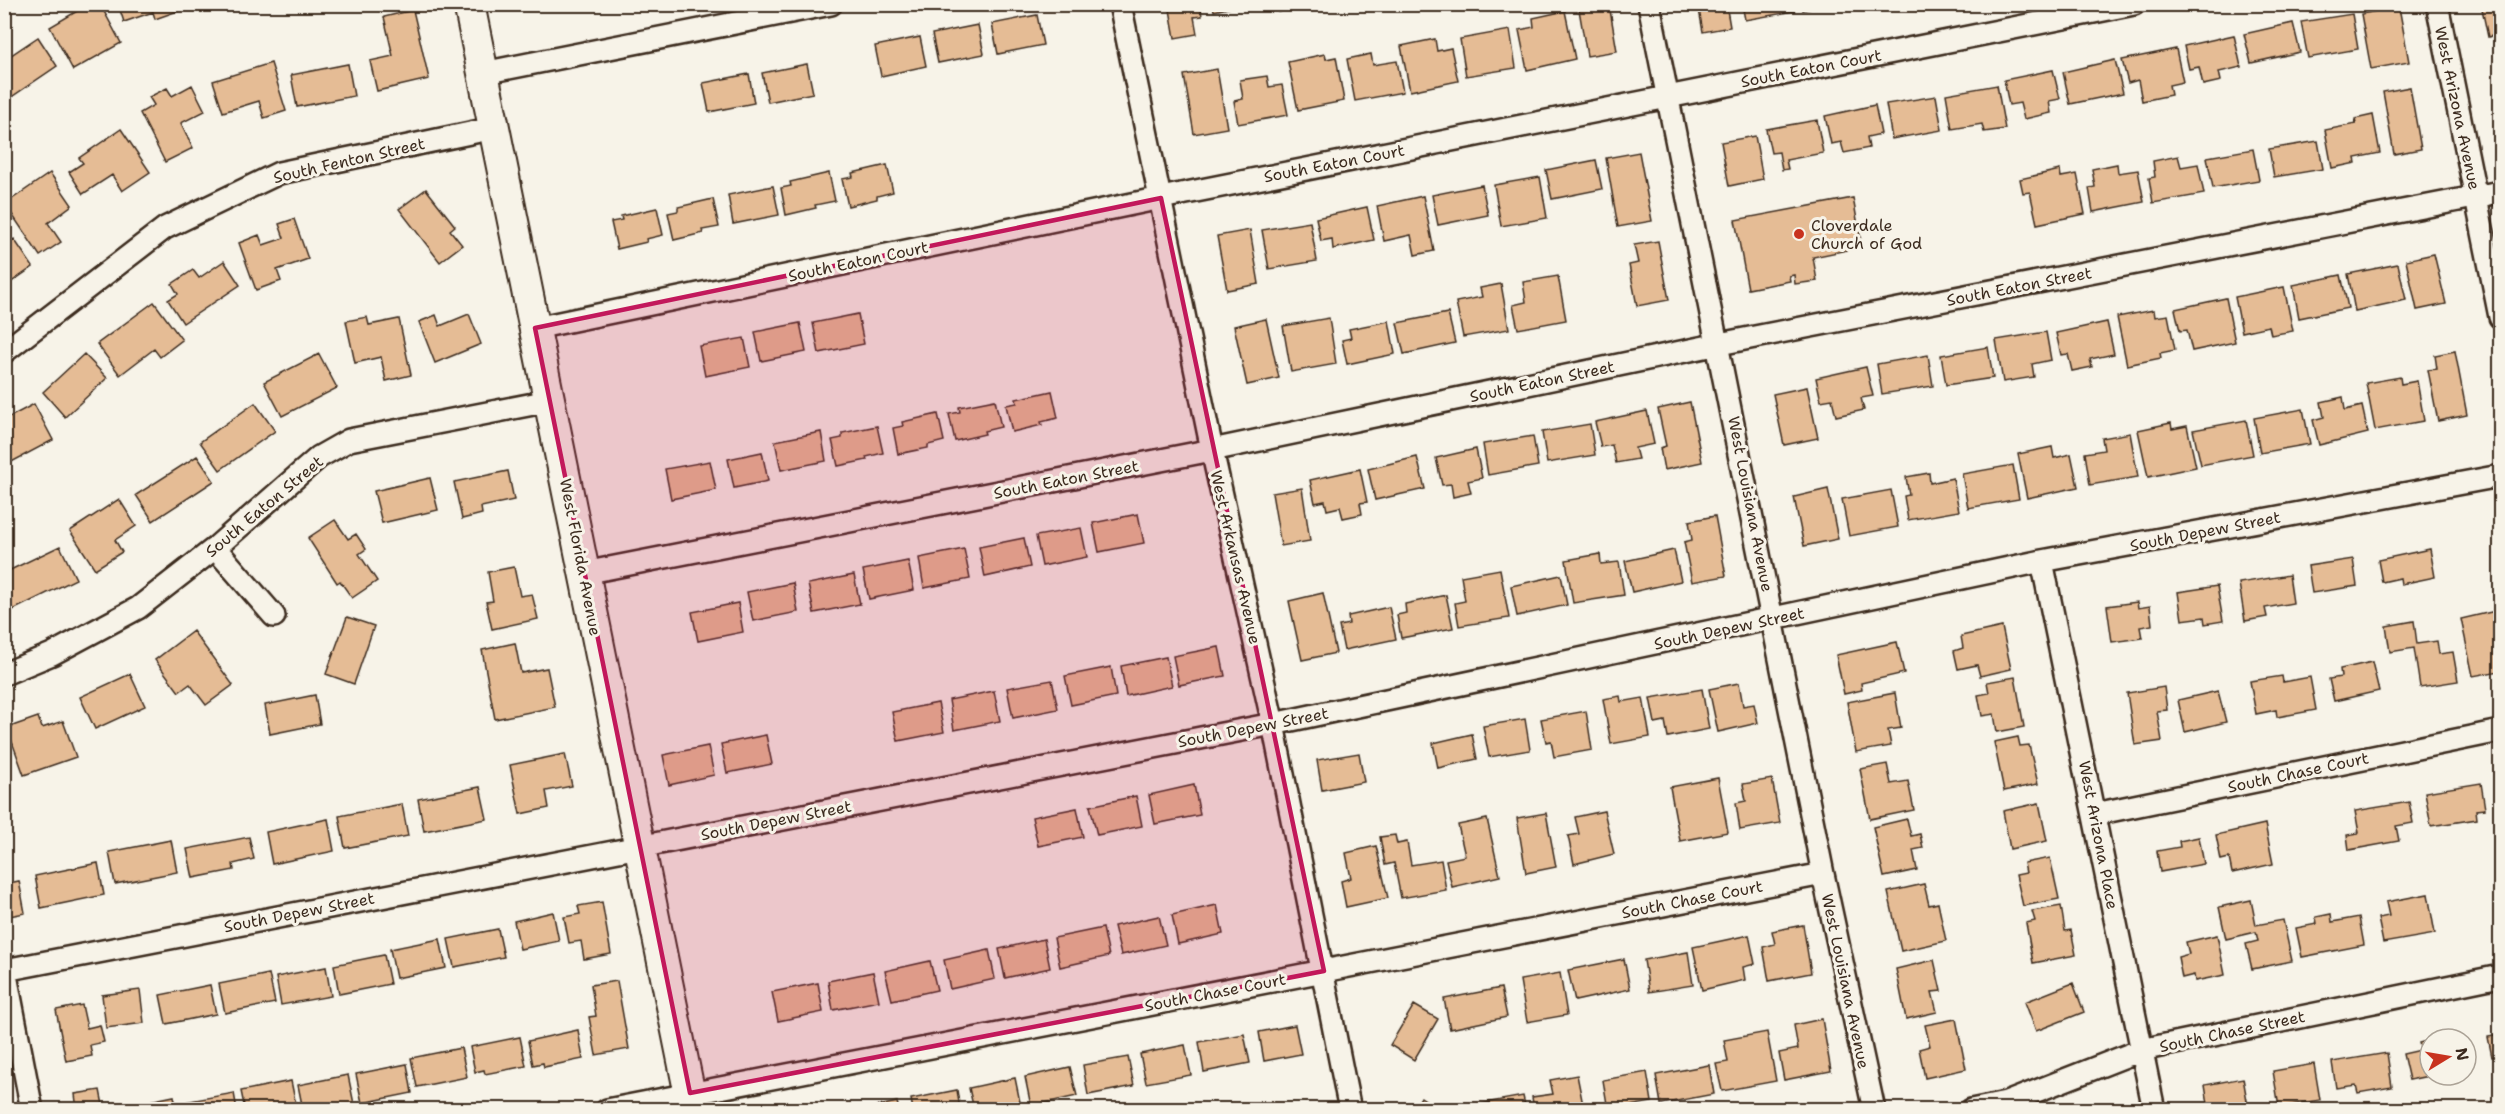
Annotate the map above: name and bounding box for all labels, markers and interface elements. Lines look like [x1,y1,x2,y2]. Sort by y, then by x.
street label: West Arizona Avenue [2430,24,2485,192]
street label: South Eaton Court [1739,45,1883,92]
street label: South Fenton Street [271,133,427,188]
street label: South Eaton Court [1262,140,1406,187]
place label: Cloverdale Church of God [1811,215,1922,254]
marker: Cloverdale Church of God [1792,227,1806,241]
street label: South Eaton Court [786,236,930,287]
street label: South Eaton Street [1945,262,2094,311]
street label: South Eaton Street [1468,356,1616,407]
street label: West Louisiana Avenue [1723,415,1778,594]
street label: South Eaton Street [201,451,328,562]
street label: South Eaton Street [992,455,1141,504]
street label: West Arkansas Avenue [1205,468,1266,646]
street label: West Florida Avenue [555,477,606,638]
street label: South Depew Street [2128,507,2282,556]
street label: South Depew Street [1652,602,1806,655]
street label: South Depew Street [1176,703,1330,752]
street label: South Chase Court [2226,747,2371,798]
street label: West Arizona Place [2074,759,2123,911]
street label: South Depew Street [699,796,853,845]
street label: South Chase Court [1620,875,1765,923]
street label: South Depew Street [222,888,376,937]
street label: West Louisiana Avenue [1817,892,1874,1071]
street label: South Chase Court [1143,968,1288,1016]
street label: South Chase Street [2157,1006,2307,1057]
north arrow [2418,1027,2478,1087]
text: N [2451,1046,2474,1062]

